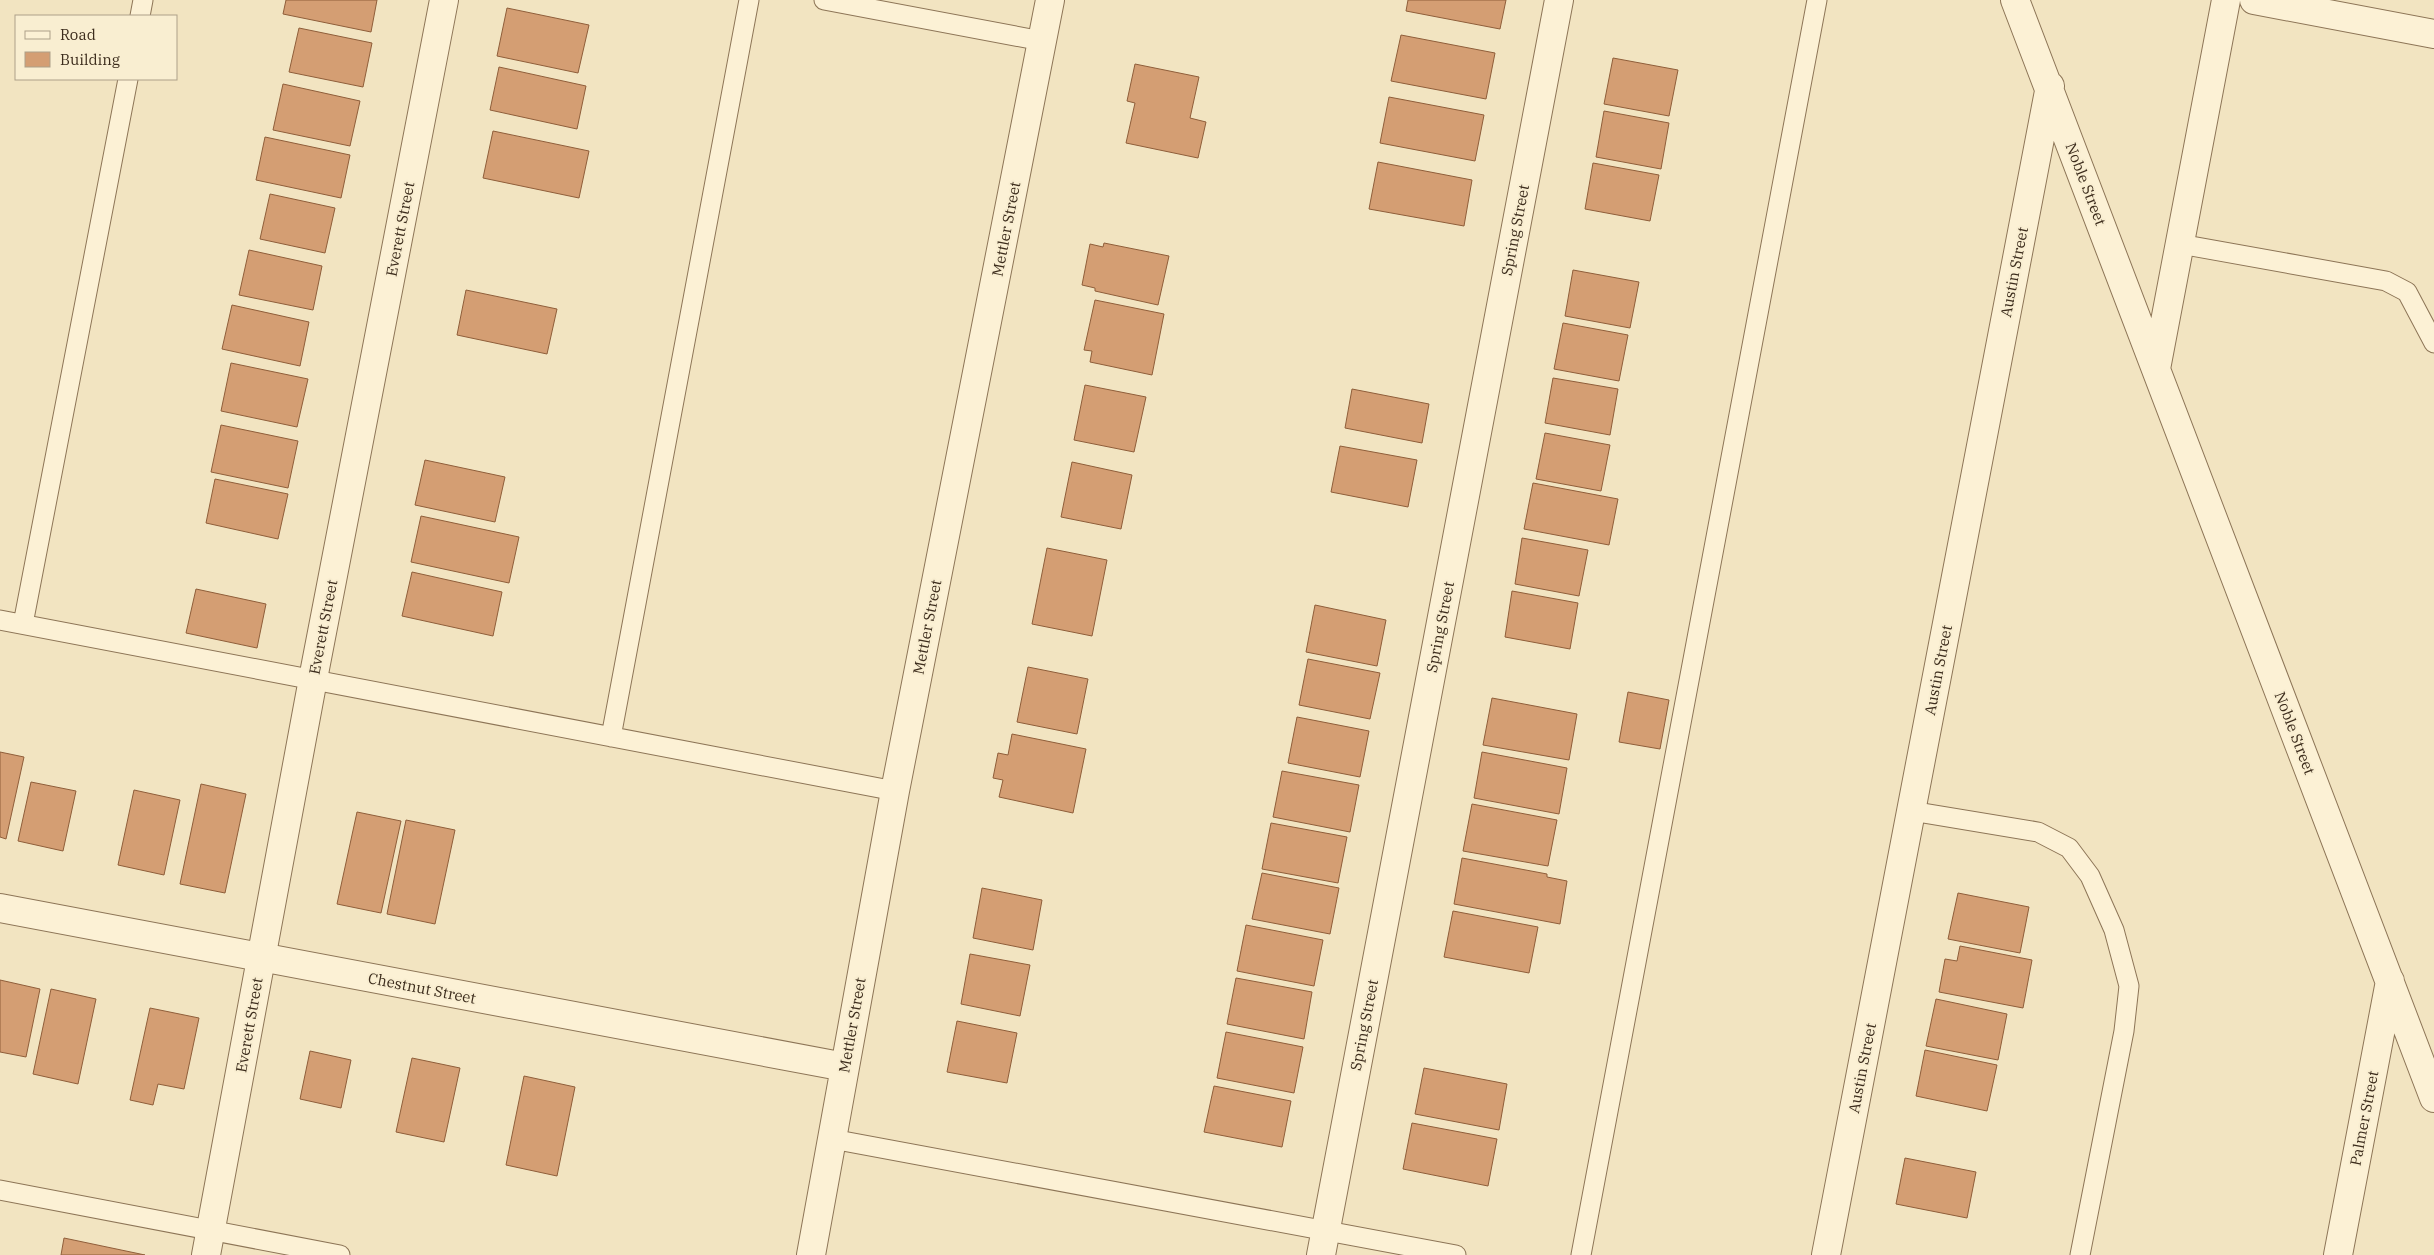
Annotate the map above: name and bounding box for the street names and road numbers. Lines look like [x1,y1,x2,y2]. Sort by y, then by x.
street label: Noble Street [2062,140,2110,228]
street label: Everett Street [381,180,419,278]
street label: Mettler Street [987,180,1025,278]
street label: Spring Street [1497,183,1533,277]
street label: Austin Street [1996,225,2032,319]
street label: Everett Street [304,578,342,676]
street label: Mettler Street [908,578,946,676]
street label: Spring Street [1422,580,1458,674]
street label: Austin Street [1920,623,1956,717]
street label: Noble Street [2271,689,2319,777]
street label: Chestnut Street [366,968,478,1008]
street label: Everett Street [231,976,267,1074]
street label: Mettler Street [834,976,870,1074]
street label: Spring Street [1346,978,1382,1072]
street label: Austin Street [1844,1021,1880,1115]
street label: Palmer Street [2345,1069,2383,1167]

